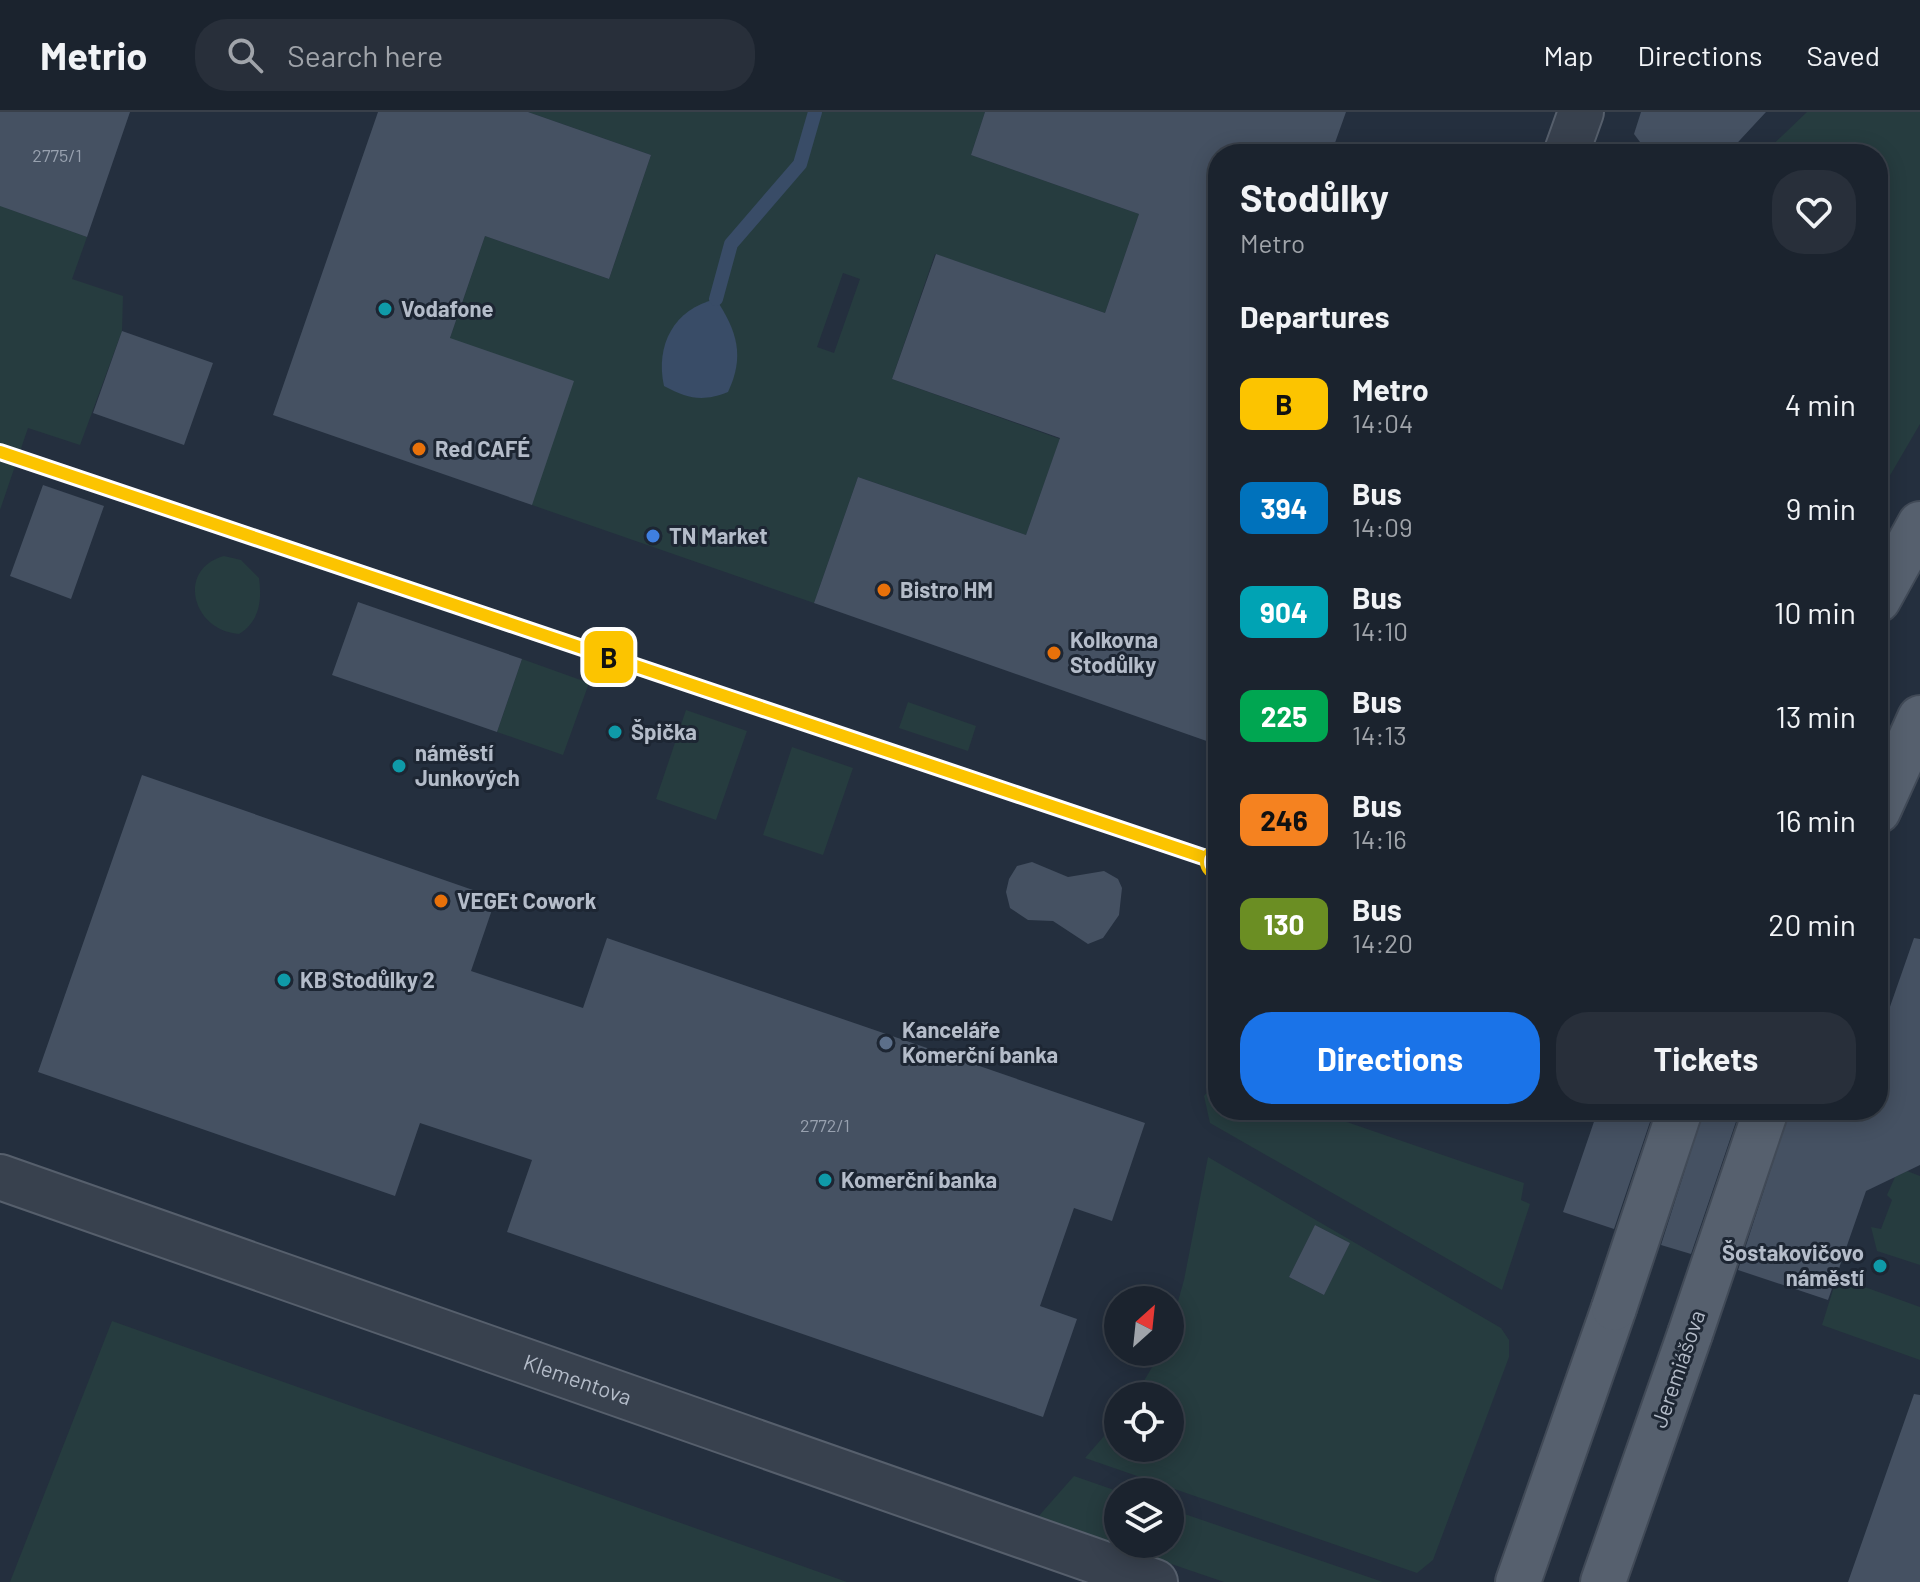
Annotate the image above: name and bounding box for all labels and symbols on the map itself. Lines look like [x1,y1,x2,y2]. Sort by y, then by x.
house number: 2775/1 [32,144,82,166]
place label: Vodafone [401,295,493,321]
marker: Vodafone [376,300,394,318]
place label: Red CAFÉ [435,435,530,461]
marker: Red CAFÉ [410,440,428,458]
place label: TN Market [669,522,768,548]
marker: TN Market [644,527,662,545]
place label: Bistro HM [900,576,993,602]
marker: Bistro HM [875,581,893,599]
place label: Kolkovna Stodůlky [1070,626,1158,677]
line badge: B [583,631,635,683]
marker: Kolkovna Stodůlky [1045,644,1063,662]
place label: Špička [631,718,697,744]
marker: Špička [606,723,624,741]
place label: náměstí Junkových [415,739,520,790]
marker: náměstí Junkových [390,757,408,775]
unlabelled marker [1201,845,1235,879]
place label: VEGEt Cowork [457,887,597,913]
marker: VEGEt Cowork [432,892,450,910]
place label: KB Stodůlky 2 [300,966,435,992]
marker: KB Stodůlky 2 [275,971,293,989]
place label: Kanceláře Komerční banka [902,1016,1058,1067]
marker: Kanceláře Komerční banka [877,1034,895,1052]
house number: 2772/1 [800,1114,850,1136]
place label: Komerční banka [841,1166,997,1192]
marker: Komerční banka [816,1171,834,1189]
place label: Šostakovičovo náměstí [1722,1239,1865,1290]
marker: Šostakovičovo náměstí [1871,1257,1889,1275]
north arrow [1104,1286,1184,1366]
street label: Jeremiášova [1645,1306,1709,1431]
street label: Klementova [520,1348,635,1409]

